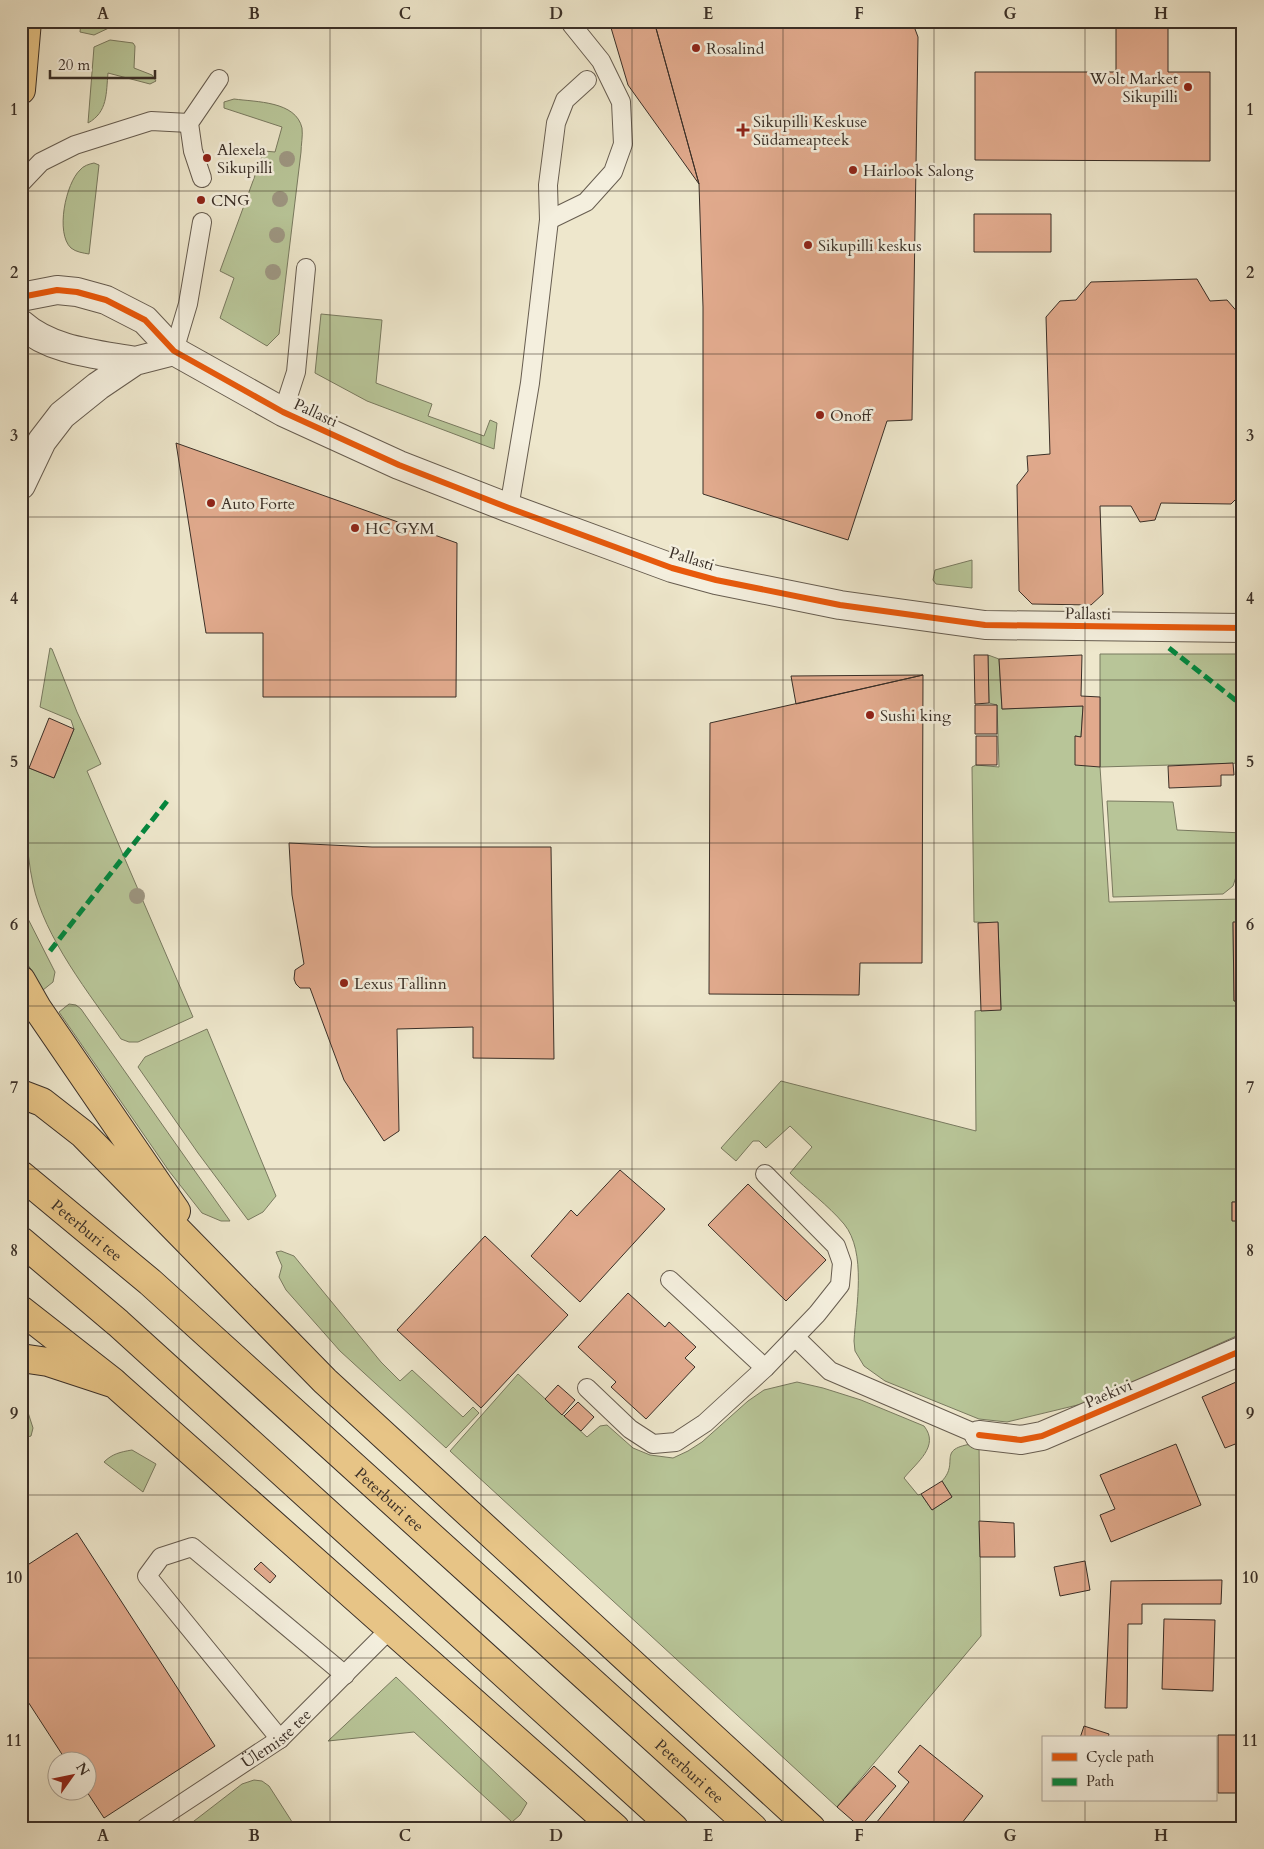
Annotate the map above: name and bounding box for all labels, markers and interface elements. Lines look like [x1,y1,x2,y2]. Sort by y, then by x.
text: A [97,3,109,25]
text: B [248,3,260,25]
text: C [399,3,411,25]
text: D [549,3,563,25]
text: E [703,3,713,25]
text: F [854,3,864,25]
text: G [1003,3,1017,25]
text: H [1154,3,1168,25]
place label: Rosalind [706,38,765,60]
marker: Rosalind [690,42,702,54]
scale bar [50,48,155,80]
text: 20 m [58,55,90,75]
place label: Wolt Market Sikupilli [1089,68,1179,108]
marker: Wolt Market Sikupilli [1182,81,1194,93]
text: 1 [10,99,18,121]
text: 1 [1246,99,1254,121]
place label: Sikupilli Keskuse Südameapteek [753,111,867,151]
marker: Sikupilli Keskuse Südameapteek [737,124,749,136]
place label: Alexela Sikupilli [217,139,273,179]
marker: Alexela Sikupilli [201,152,213,164]
place label: Hairlook Salong [863,160,974,182]
marker: Hairlook Salong [847,164,859,176]
place label: CNG [211,190,250,212]
marker: CNG [195,194,207,206]
place label: Sikupilli keskus [818,235,922,257]
marker: Sikupilli keskus [802,239,814,251]
text: 2 [10,262,18,284]
text: 2 [1246,262,1254,284]
street label: Pallasti [290,393,342,433]
place label: Onoff [830,405,874,427]
marker: Onoff [814,409,826,421]
text: 3 [10,425,18,447]
text: 3 [1246,425,1254,447]
place label: Auto Forte [221,493,295,515]
marker: Auto Forte [205,497,217,509]
place label: HC GYM [365,518,435,540]
marker: HC GYM [349,522,361,534]
street label: Pallasti [666,542,718,576]
text: 4 [10,588,18,610]
text: 4 [1246,588,1254,610]
street label: Pallasti [1065,603,1112,625]
place label: Sushi king [880,705,951,727]
marker: Sushi king [864,709,876,721]
text: 5 [10,751,18,773]
text: 5 [1246,751,1254,773]
text: 6 [10,914,18,936]
text: 6 [1246,914,1254,936]
place label: Lexus Tallinn [354,973,447,995]
marker: Lexus Tallinn [338,977,350,989]
text: 7 [10,1077,18,1099]
text: 7 [1246,1077,1254,1099]
street label: Peterburi tee [46,1195,127,1267]
text: 8 [10,1240,18,1262]
text: 8 [1246,1240,1254,1262]
street label: Paekivi [1081,1374,1136,1414]
text: 9 [10,1403,18,1425]
text: 9 [1246,1403,1254,1425]
street label: Peterburi tee [350,1463,429,1537]
text: 10 [6,1567,22,1589]
text: 10 [1242,1567,1258,1589]
street label: Ülemiste tee [237,1704,316,1774]
text: 11 [6,1730,22,1752]
text: 11 [1242,1730,1258,1752]
street label: Peterburi tee [650,1734,729,1809]
legend [1042,1736,1216,1802]
text: Cycle path [1086,1747,1155,1767]
north arrow [48,1752,98,1802]
text: N [71,1759,94,1779]
text: Path [1086,1771,1115,1791]
text: A [97,1825,109,1847]
text: B [248,1825,260,1847]
text: C [399,1825,411,1847]
text: D [549,1825,563,1847]
text: E [703,1825,713,1847]
text: F [854,1825,864,1847]
text: G [1003,1825,1017,1847]
text: H [1154,1825,1168,1847]

